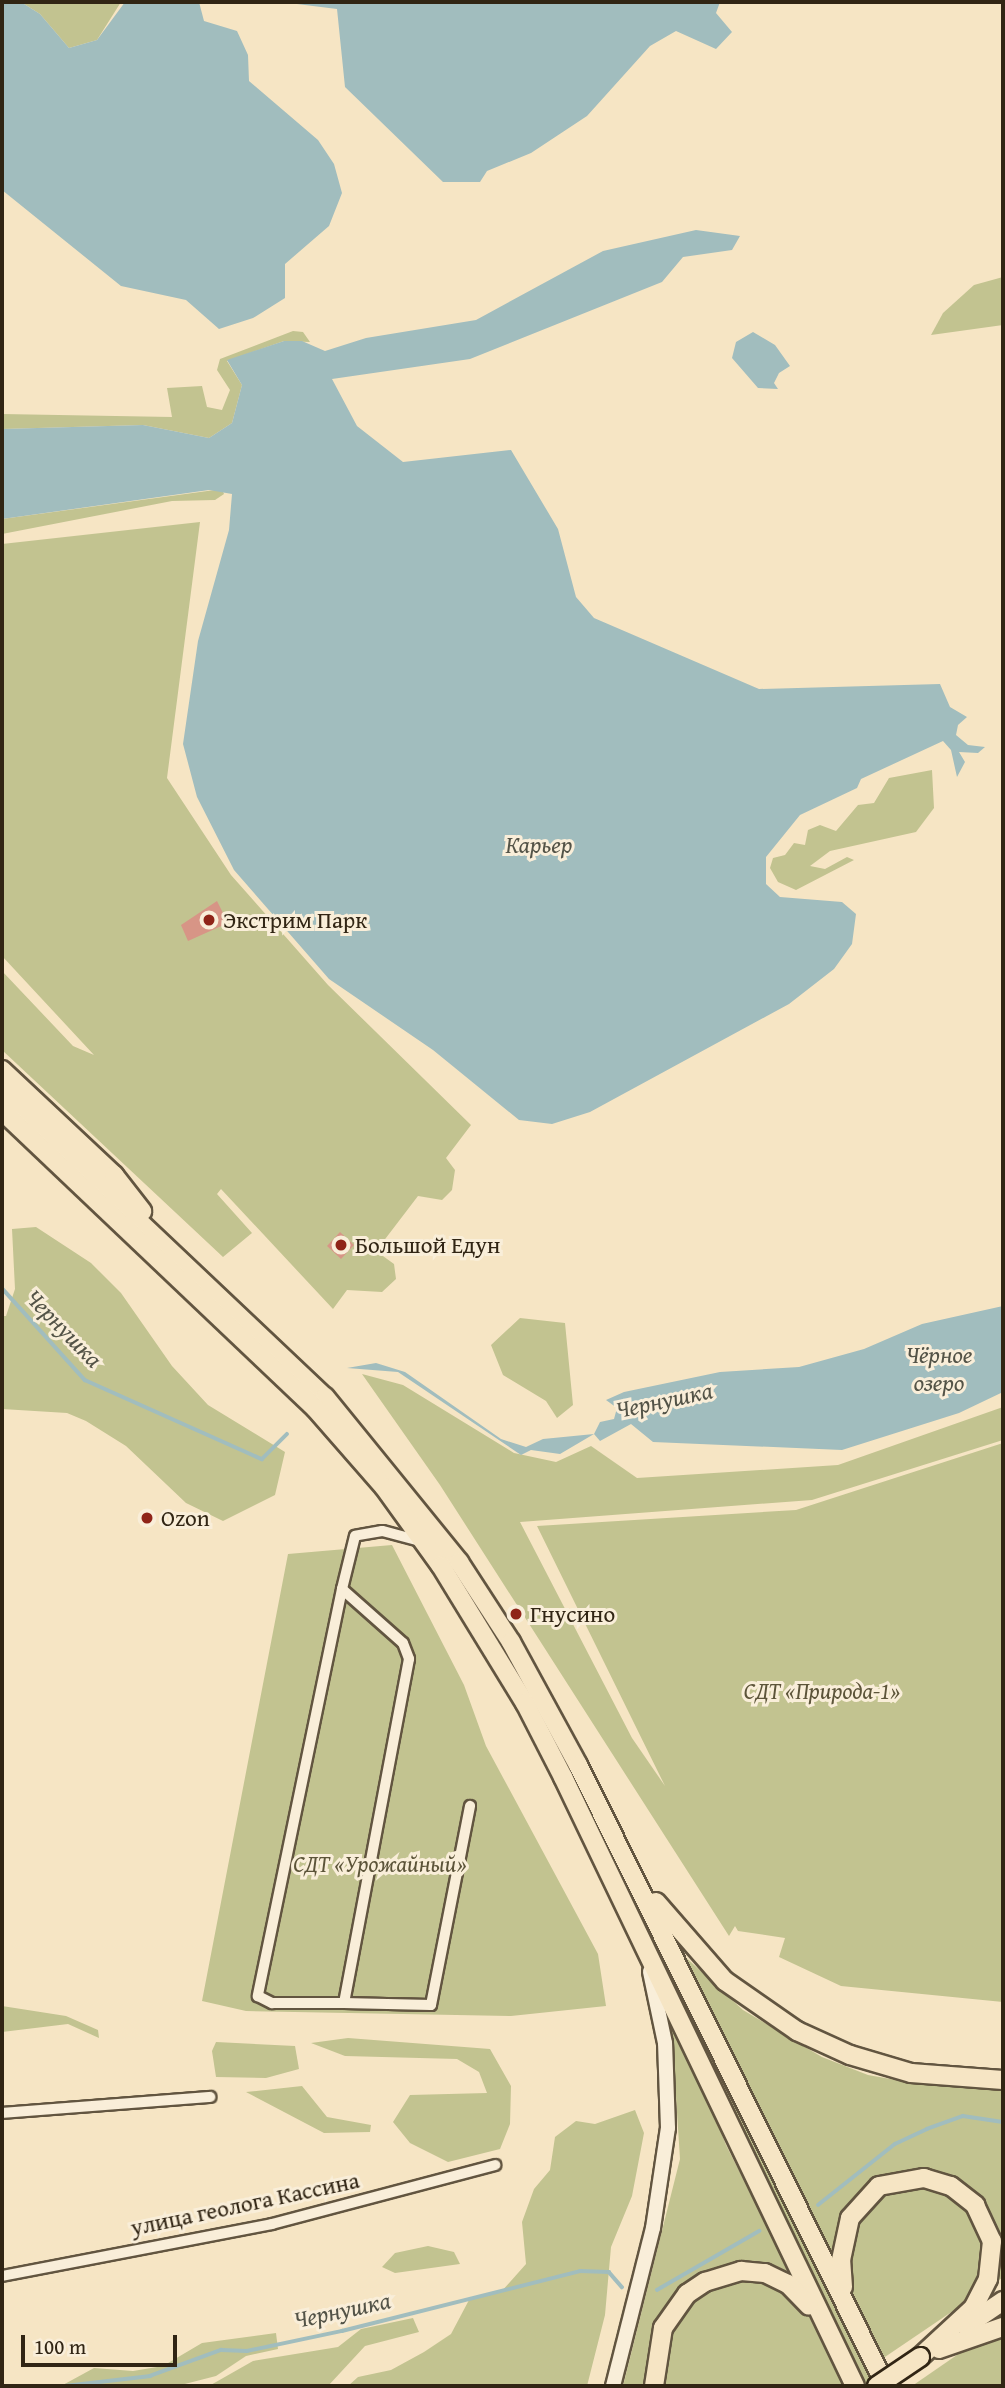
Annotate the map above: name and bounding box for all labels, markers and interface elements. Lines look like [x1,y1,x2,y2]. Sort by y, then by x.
water label: Карьер [506,831,572,859]
place label: Экстрим Парк [223,906,367,934]
marker: Экстрим Парк [201,912,217,928]
place label: Большой Едун [355,1231,500,1259]
marker: Большой Едун [333,1237,349,1253]
water label: Чернушка [20,1283,108,1373]
water label: Чёрное озеро [906,1341,972,1397]
water label: Чернушка [613,1376,715,1424]
place label: Ozon [161,1504,210,1532]
marker: Ozon [139,1510,155,1526]
place label: Гнусино [530,1600,615,1628]
marker: Гнусино [508,1606,524,1622]
park label: СДТ «Природа-1» [744,1677,900,1705]
park label: СДТ «Урожайный» [293,1850,467,1878]
street label: улица геолога Кассина [128,2166,362,2242]
water label: Чернушка [291,2286,393,2334]
scale bar [24,2322,180,2366]
text: 100 m [34,2331,86,2362]

